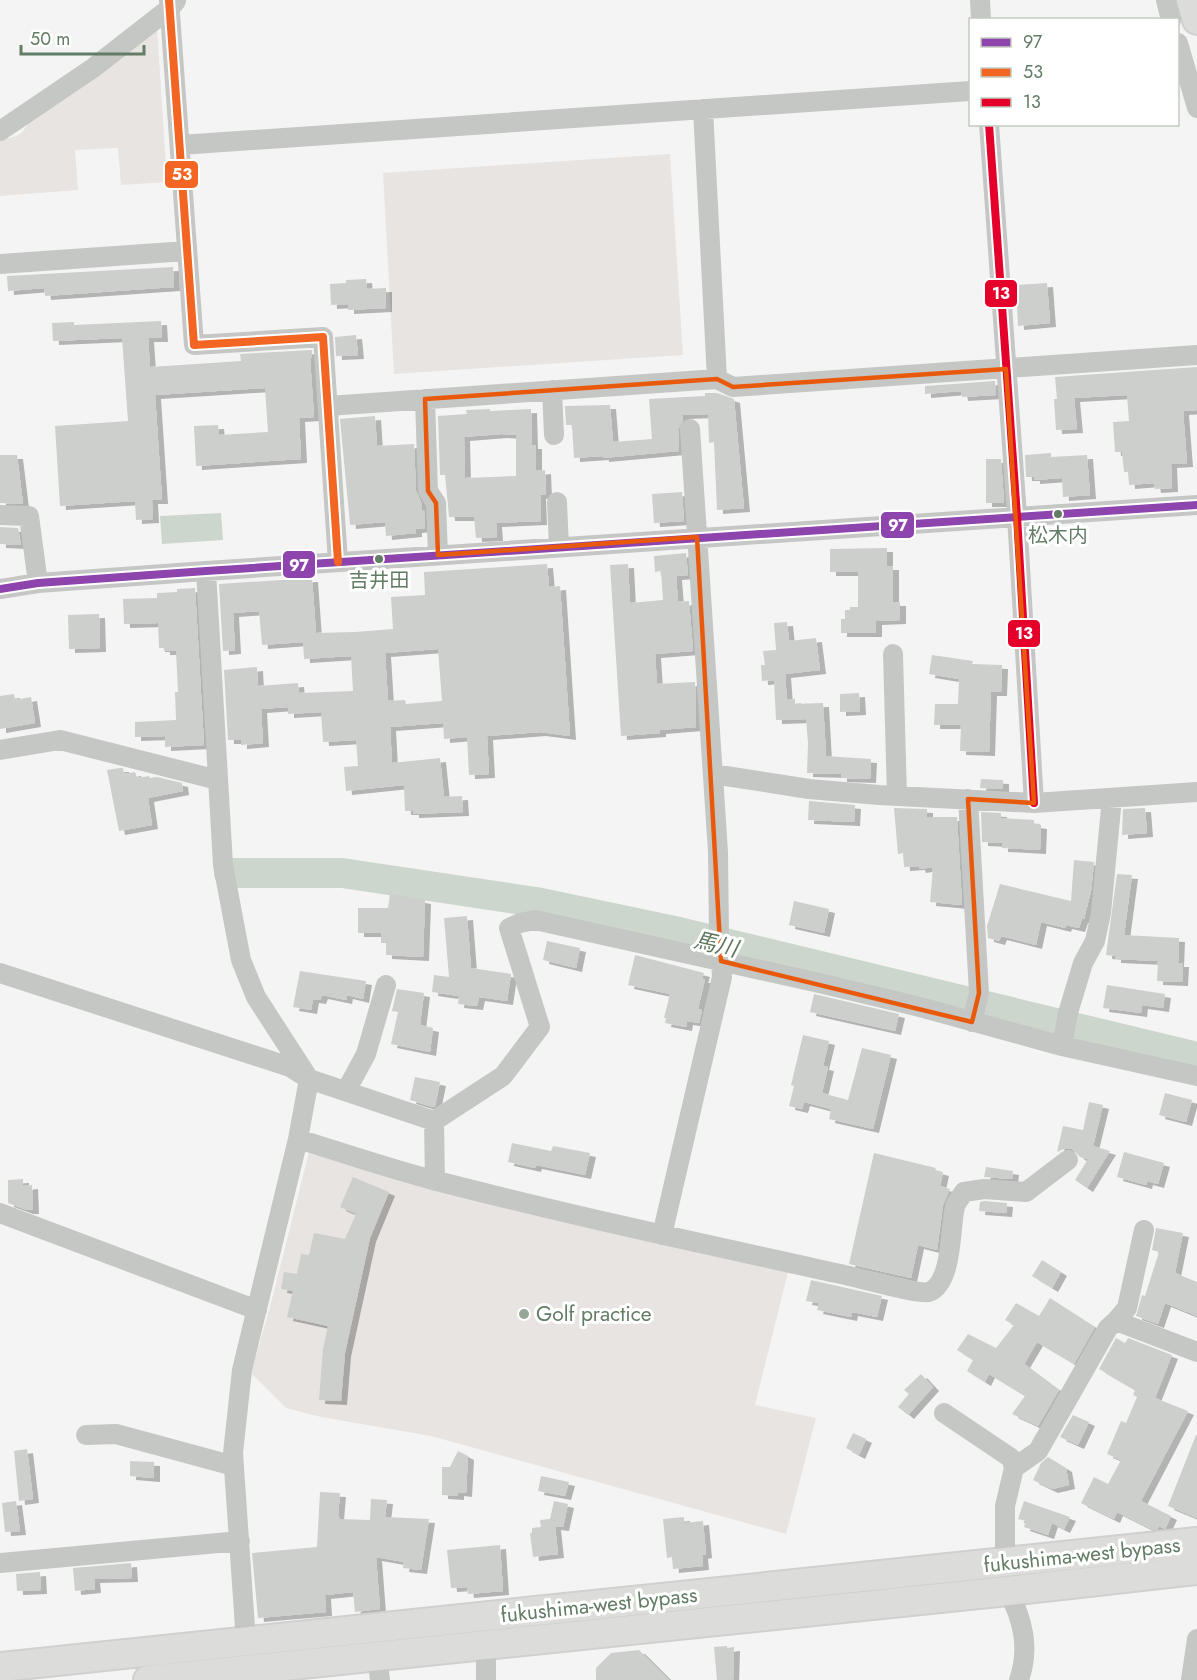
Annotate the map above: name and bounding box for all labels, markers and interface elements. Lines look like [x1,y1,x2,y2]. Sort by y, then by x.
scale bar [21,18,144,56]
legend [969,18,1179,126]
text: 50 m [30,26,70,52]
text: 97 [1023,29,1043,55]
text: 53 [1023,59,1043,85]
text: 13 [1023,89,1041,115]
line badge: 53 [164,160,199,189]
text: 53 [172,163,192,186]
line badge: 13 [984,279,1018,308]
text: 13 [992,282,1010,305]
marker: 松木内 [1052,508,1064,520]
line badge: 97 [880,511,915,539]
text: 97 [888,514,908,537]
place label: 松木内 [1028,521,1088,550]
line badge: 97 [282,550,316,579]
marker: 吉井田 [373,553,385,565]
text: 97 [289,554,309,577]
place label: 吉井田 [349,566,409,595]
line badge: 13 [1007,619,1041,648]
text: 13 [1015,622,1033,645]
water label: 馬川 [691,923,743,965]
place label: Golf practice [536,1299,652,1329]
marker: Golf practice [517,1307,531,1321]
street label: fukushima-west bypass [982,1530,1182,1580]
street label: fukushima-west bypass [499,1580,699,1630]

